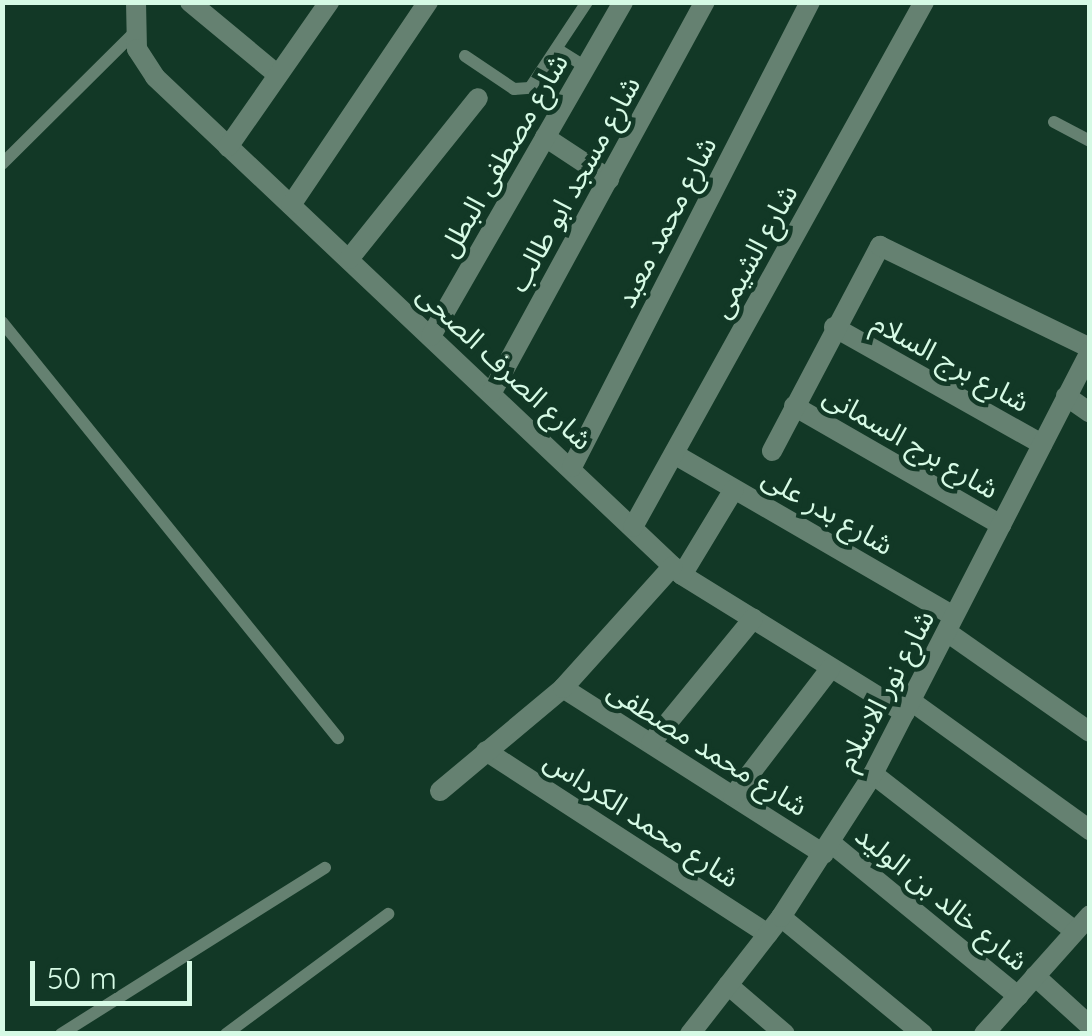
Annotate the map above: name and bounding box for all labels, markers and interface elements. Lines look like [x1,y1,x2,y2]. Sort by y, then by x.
street label: شارع مصطفى البطل [431,47,575,263]
street label: شارع مسجد ابو طالب [501,70,647,298]
street label: شارع محمد معبد [609,131,723,313]
street label: شارع الشيمى [704,178,804,324]
street label: شارع الصرف الصحى [410,277,600,457]
street label: شارع برج السلام [867,305,1035,419]
street label: شارع برج السمانى [817,378,1005,506]
street label: شارع بدر على [757,460,899,562]
street label: شارع نور الاسلام [829,604,941,776]
street label: شارع محمد مصطفى [602,673,814,823]
street label: شارع محمد الكرداس [538,743,746,895]
street label: شارع خالد بن الوليد [849,818,1035,978]
scale bar [35,941,198,1003]
text: 50 m [47,959,117,997]

